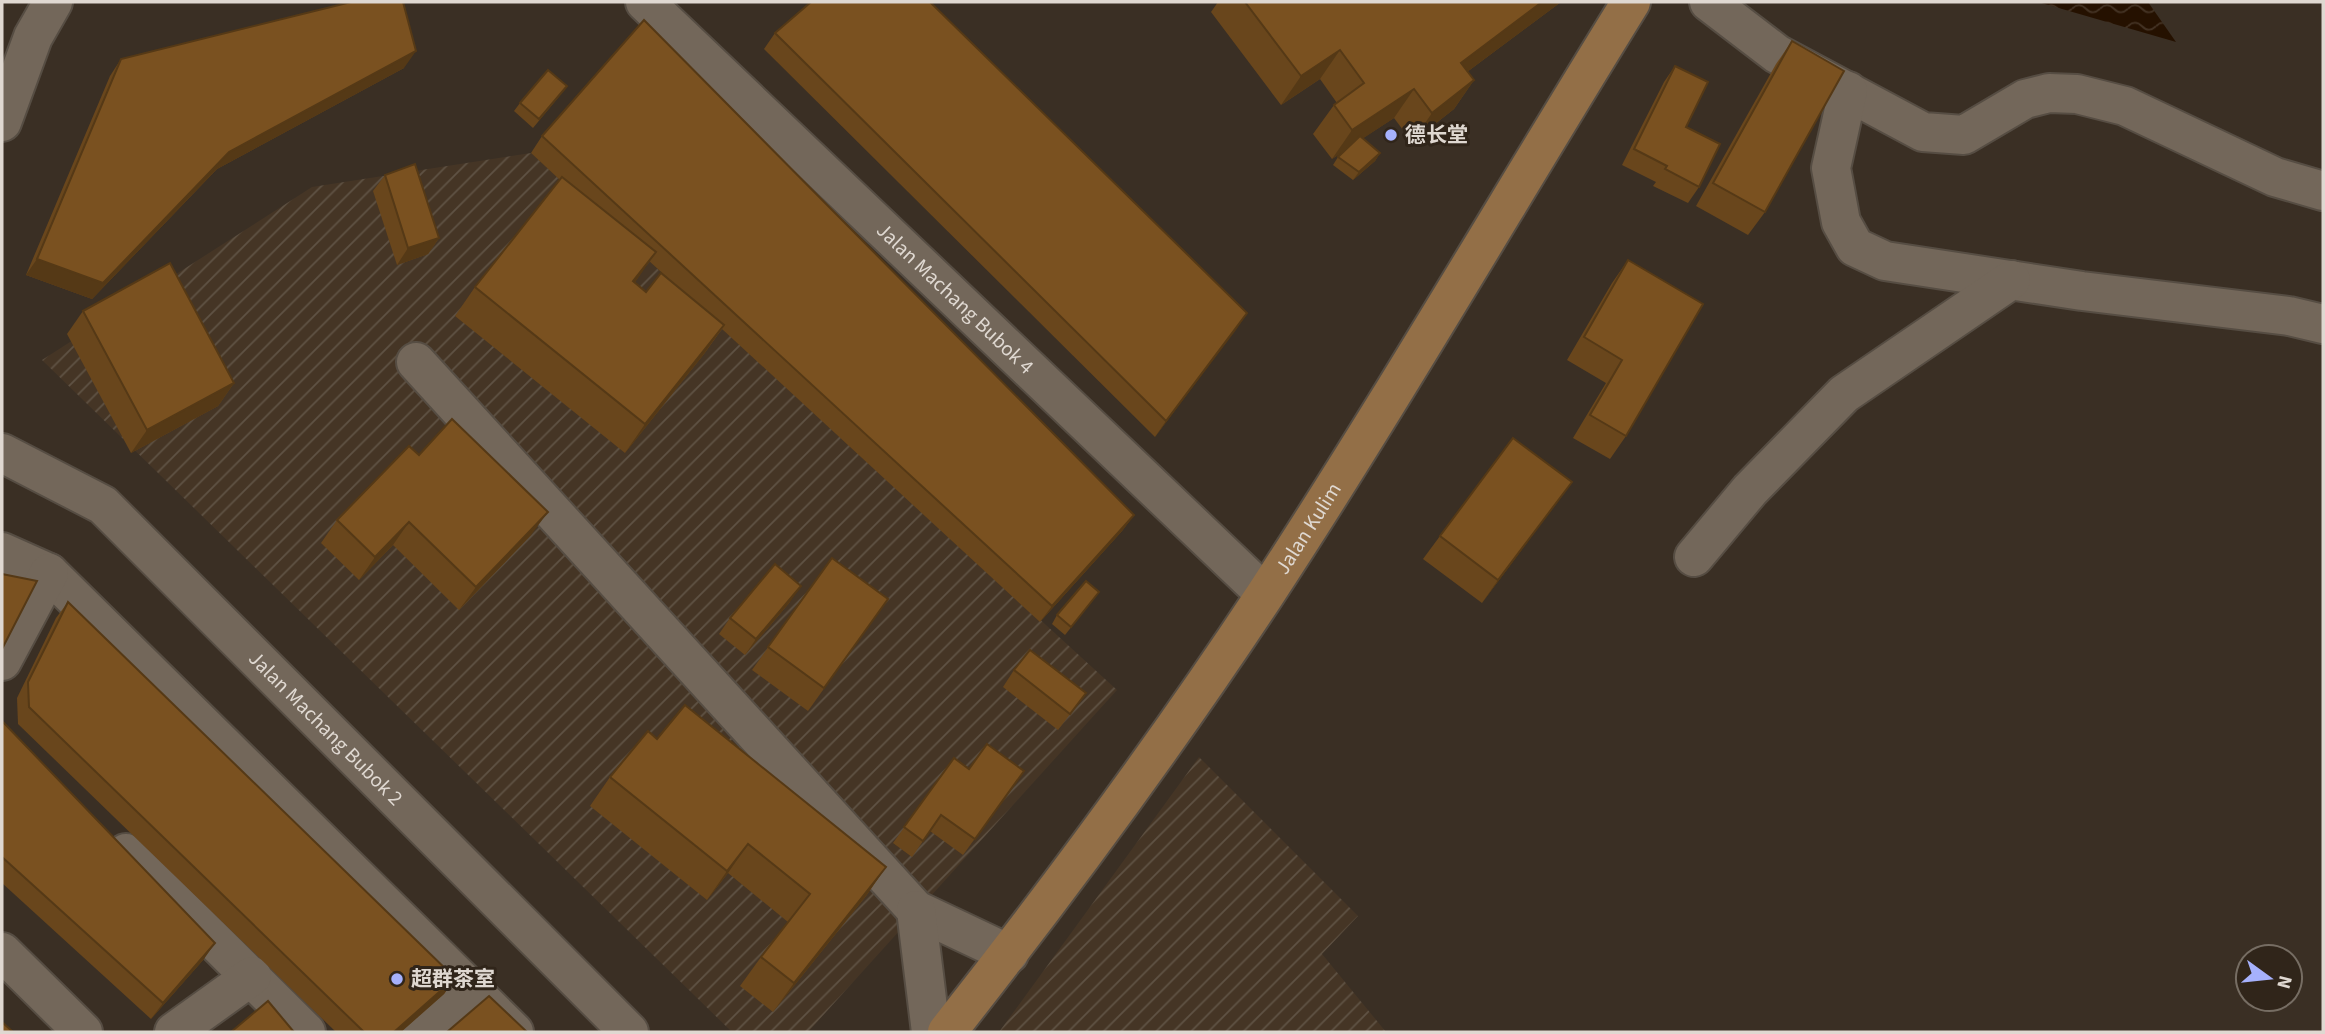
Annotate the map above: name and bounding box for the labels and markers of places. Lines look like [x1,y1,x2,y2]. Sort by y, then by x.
place label: 德长堂 [1405,120,1468,150]
marker: 德长堂 [1383,127,1399,143]
place label: 超群茶室 [411,964,495,994]
marker: 超群茶室 [389,971,405,987]

